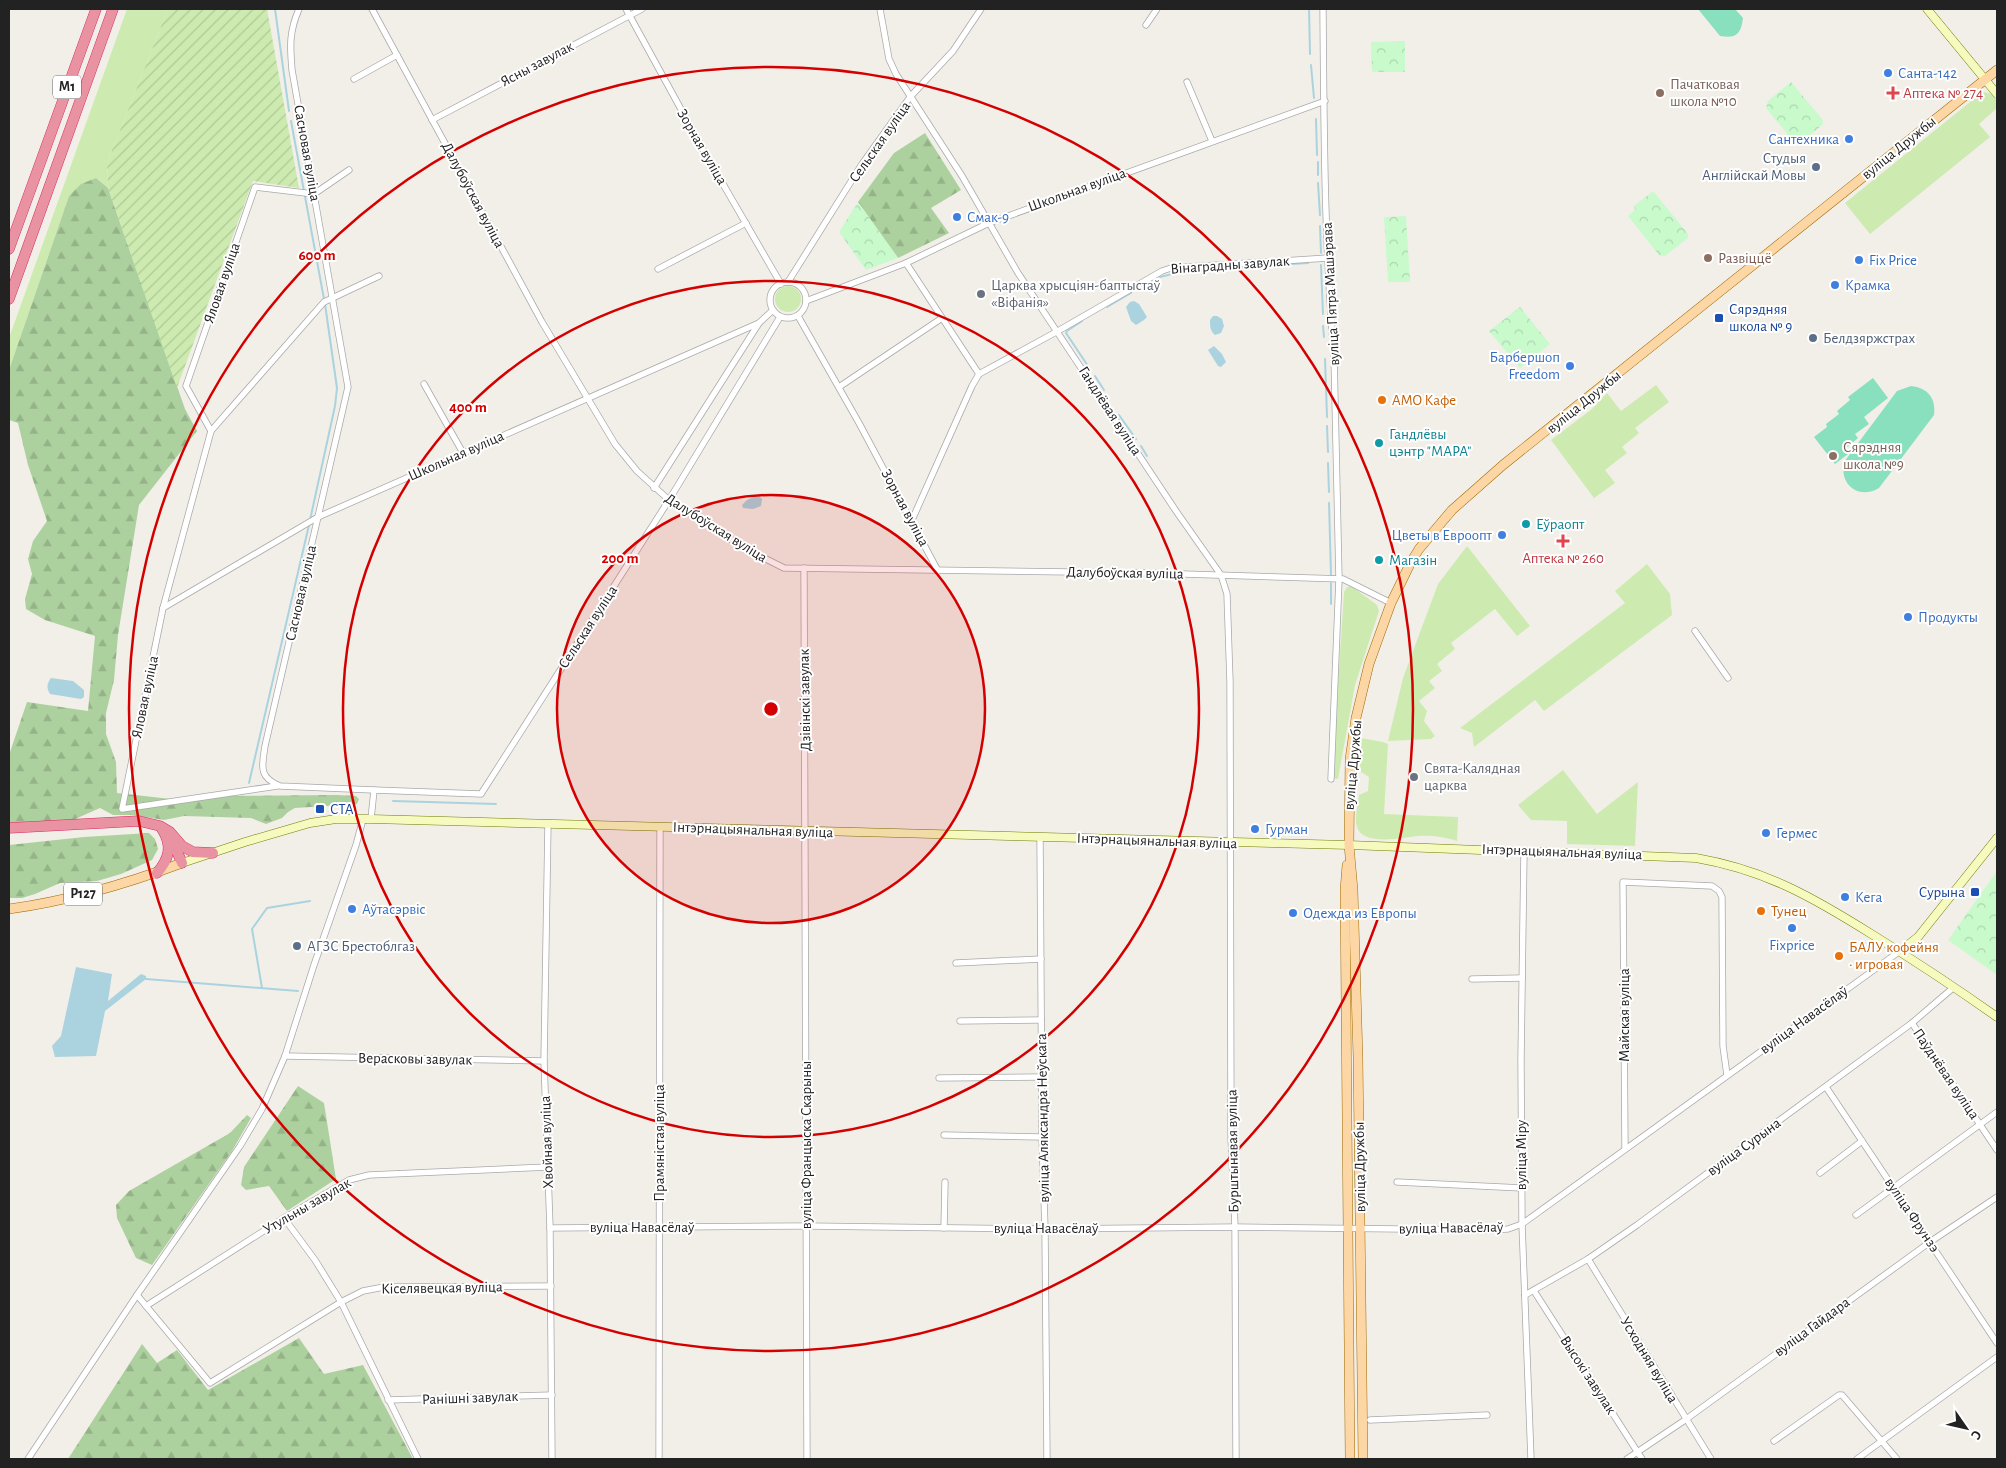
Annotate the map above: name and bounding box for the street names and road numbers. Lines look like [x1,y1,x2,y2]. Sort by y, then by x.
street label: Ясны завулак [498,39,576,89]
road number: М1 [53,75,81,98]
street label: Сельская вуліца [847,99,914,185]
street label: Сасновая вуліца [291,104,323,203]
street label: Зорная вуліца [674,106,730,188]
street label: вуліца Дружбы [1859,114,1939,182]
street label: Далубоўская вуліца [439,140,507,251]
street label: Школьная вуліца [1026,165,1128,215]
street label: вуліца Пятра Машэрава [1320,222,1342,366]
street label: Яловая вуліца [201,241,243,325]
street label: Вінаградны завулак [1170,253,1290,277]
street label: Гандлёвая вуліца [1076,364,1144,458]
street label: вуліца Дружбы [1544,368,1624,436]
street label: Школьная вуліца [406,428,506,484]
street label: Зорная вуліца [878,467,932,549]
street label: Далубоўская вуліца [662,491,770,566]
street label: Сасновая вуліца [283,544,319,642]
street label: Далубоўская вуліца [1066,564,1184,582]
street label: Сельская вуліца [556,583,620,671]
street label: Дзівінскі завулак [797,648,813,751]
street label: Яловая вуліца [129,654,161,740]
street label: вуліца Дружбы [1342,719,1364,811]
street label: Інтэрнацыянальная вуліца [672,820,834,840]
street label: Інтэрнацыянальная вуліца [1076,831,1238,851]
street label: Інтэрнацыянальная вуліца [1481,842,1643,862]
road number: Р127 [64,882,102,906]
street label: Майская вуліца [1617,968,1632,1062]
street label: вуліца Навасёлаў [1757,983,1851,1057]
street label: Паўднёвая вуліца [1910,1026,1982,1122]
street label: вуліца Аляксандра Неўскага [1034,1033,1052,1203]
street label: Верасковы завулак [358,1051,472,1067]
street label: вуліца Францыска Скарыны [799,1061,814,1229]
street label: Прамяністая вуліца [652,1084,667,1202]
street label: Бурштынавая вуліца [1224,1089,1242,1213]
street label: Хвойная вуліца [538,1095,556,1189]
street label: вуліца Сурына [1704,1115,1784,1179]
street label: вуліца Міру [1514,1119,1529,1190]
street label: вуліца Дружбы [1352,1122,1368,1212]
street label: Утульны завулак [261,1175,354,1237]
street label: вуліца Фрунзэ [1882,1175,1942,1255]
street label: вуліца Навасёлаў [590,1220,695,1235]
street label: вуліца Навасёлаў [1399,1220,1504,1236]
street label: вуліца Навасёлаў [994,1221,1099,1236]
street label: Кіселявецкая вуліца [381,1279,503,1297]
street label: вуліца Гайдара [1771,1295,1853,1359]
street label: Усходняя вуліца [1618,1314,1681,1406]
street label: Высокі завулак [1557,1333,1619,1417]
street label: Ранішні завулак [422,1389,519,1407]

